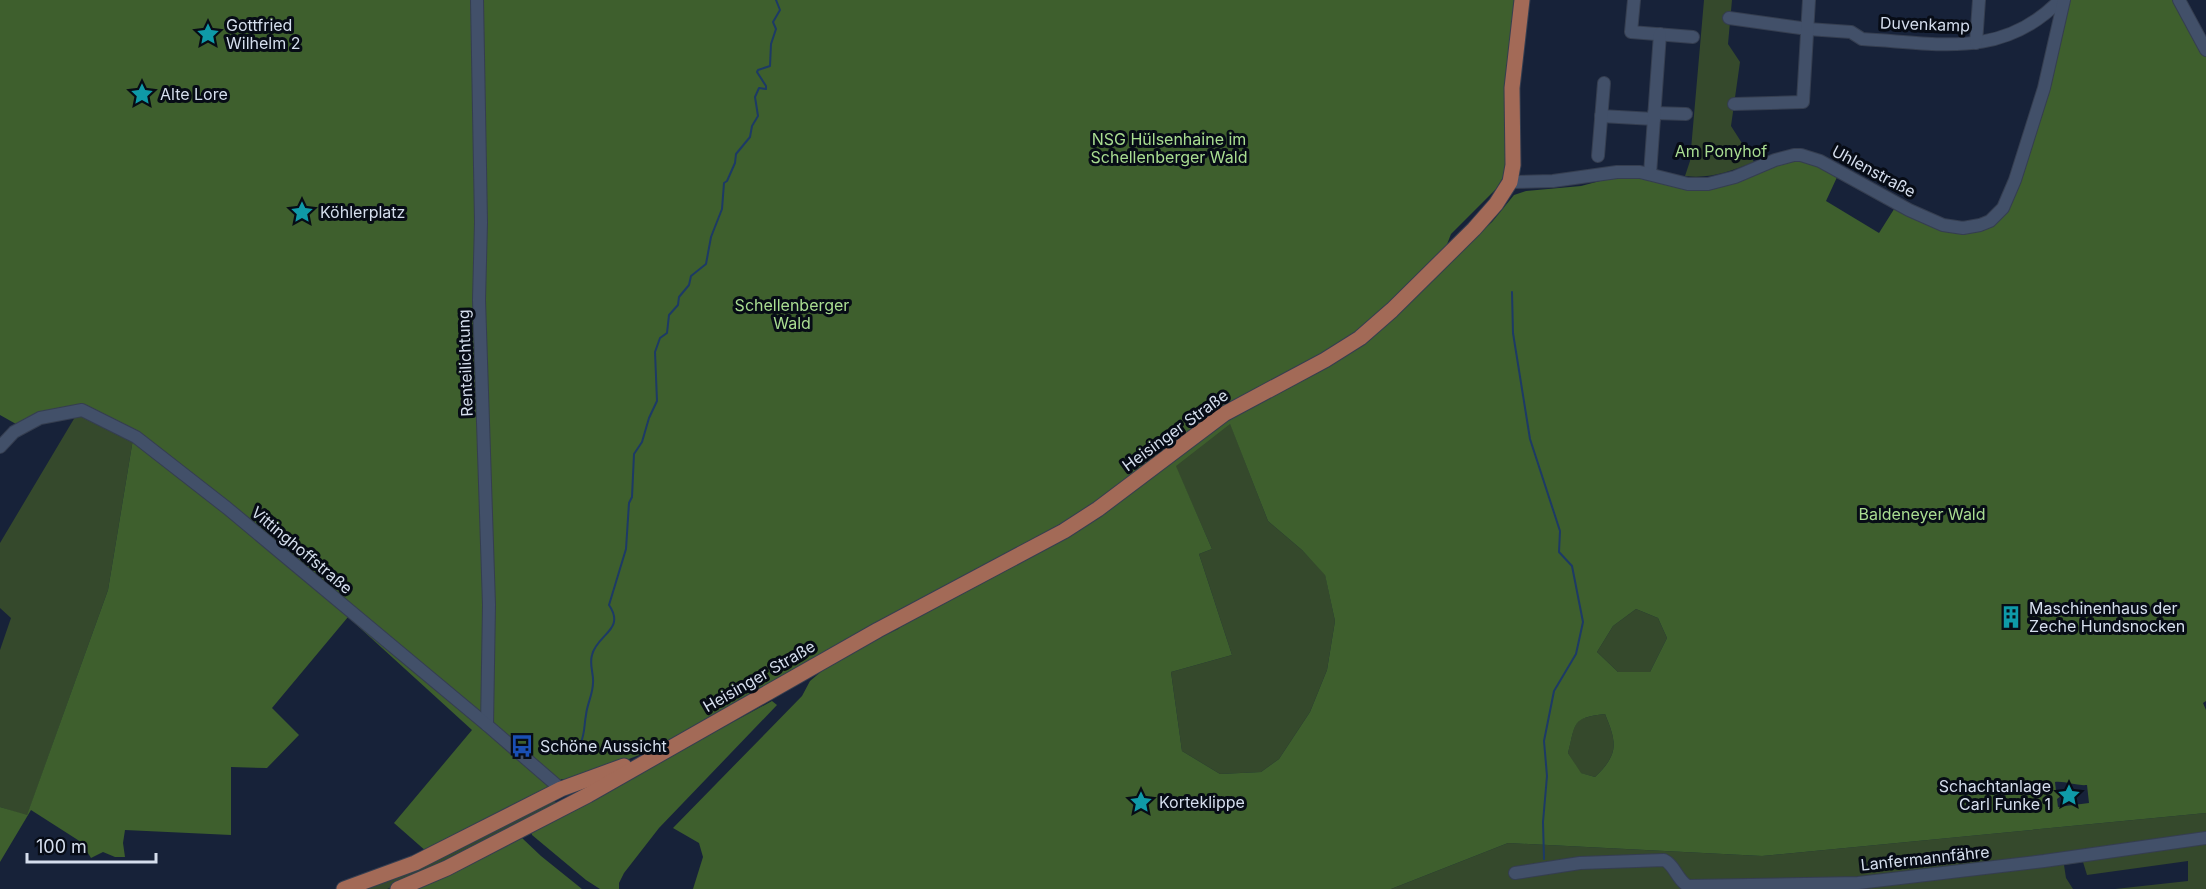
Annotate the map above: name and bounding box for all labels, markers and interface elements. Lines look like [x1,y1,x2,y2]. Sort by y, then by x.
street label: Duvenkamp [1880,12,1970,36]
place label: Gottfried Wilhelm 2 [226,15,300,53]
place icon: Gottfried Wilhelm 2 [195,21,221,47]
place icon: Alte Lore [129,81,155,107]
place label: Alte Lore [160,84,228,104]
park label: NSG Hülsenhaine im Schellenberger Wald [1091,129,1247,167]
park label: Am Ponyhof [1675,141,1767,161]
street label: Uhlenstraße [1829,141,1919,201]
place icon: Köhlerplatz [289,199,315,225]
place label: Köhlerplatz [320,202,405,222]
park label: Schellenberger Wald [735,295,849,333]
street label: Renteilichtung [453,309,477,417]
street label: Heisinger Straße [1118,385,1232,475]
street label: Vittinghoffstraße [247,502,357,598]
park label: Baldeneyer Wald [1858,504,1986,524]
place label: Maschinenhaus der Zeche Hundsnocken [2029,598,2185,636]
building icon: Maschinenhaus der Zeche Hundsnocken [1998,604,2024,630]
street label: Heisinger Straße [699,636,819,716]
bus stop icon: Schöne Aussicht [509,733,535,759]
place label: Schöne Aussicht [540,736,667,756]
place label: Schachtanlage Carl Funke 1 [1939,776,2051,814]
place icon: Schachtanlage Carl Funke 1 [2056,782,2082,808]
place icon: Korteklippe [1128,789,1154,815]
place label: Korteklippe [1159,792,1245,812]
scale bar [27,826,156,864]
text: 100 m [36,836,87,857]
street label: Lanfermannfähre [1859,841,1991,875]

